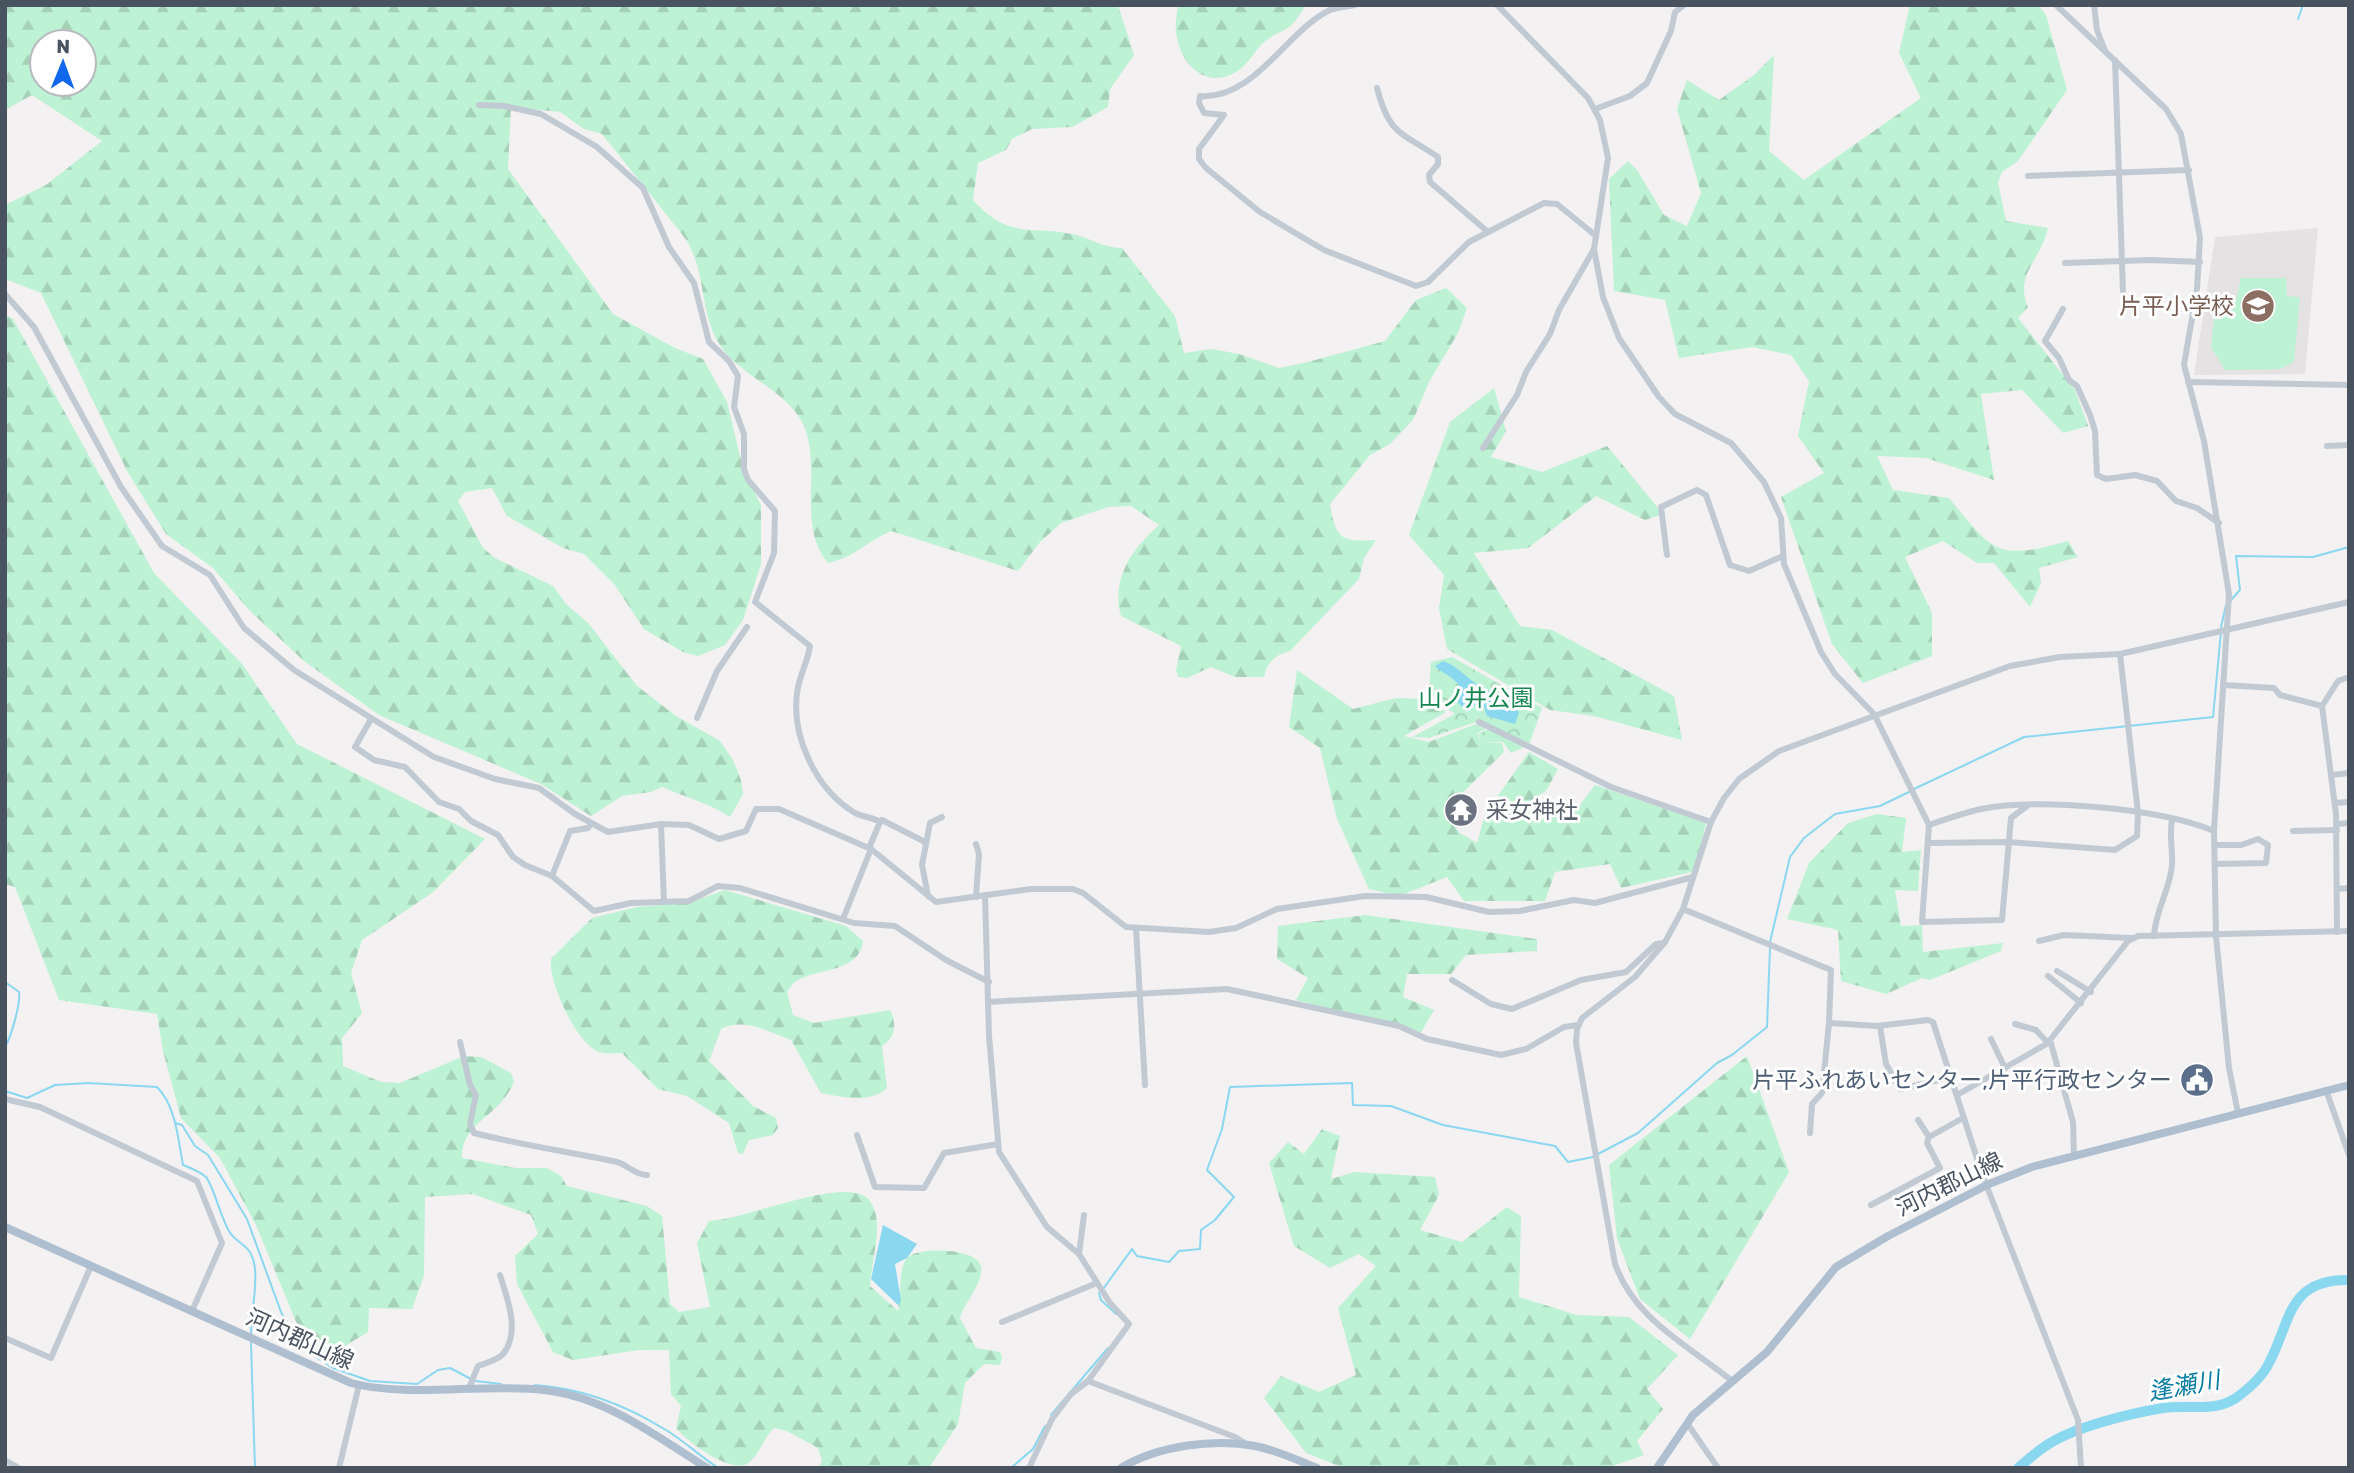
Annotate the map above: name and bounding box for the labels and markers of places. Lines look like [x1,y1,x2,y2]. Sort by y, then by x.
school or university icon: 片平小学校 [2239,287,2277,325]
place label: 片平小学校 [2119,292,2234,320]
temple icon: 采女神社 [1442,791,1480,829]
place label: 采女神社 [1486,796,1578,824]
public building icon: 片平ふれあいセンター,片平行政センター [2178,1061,2216,1099]
place label: 片平ふれあいセンター,片平行政センター [1752,1066,2172,1094]

